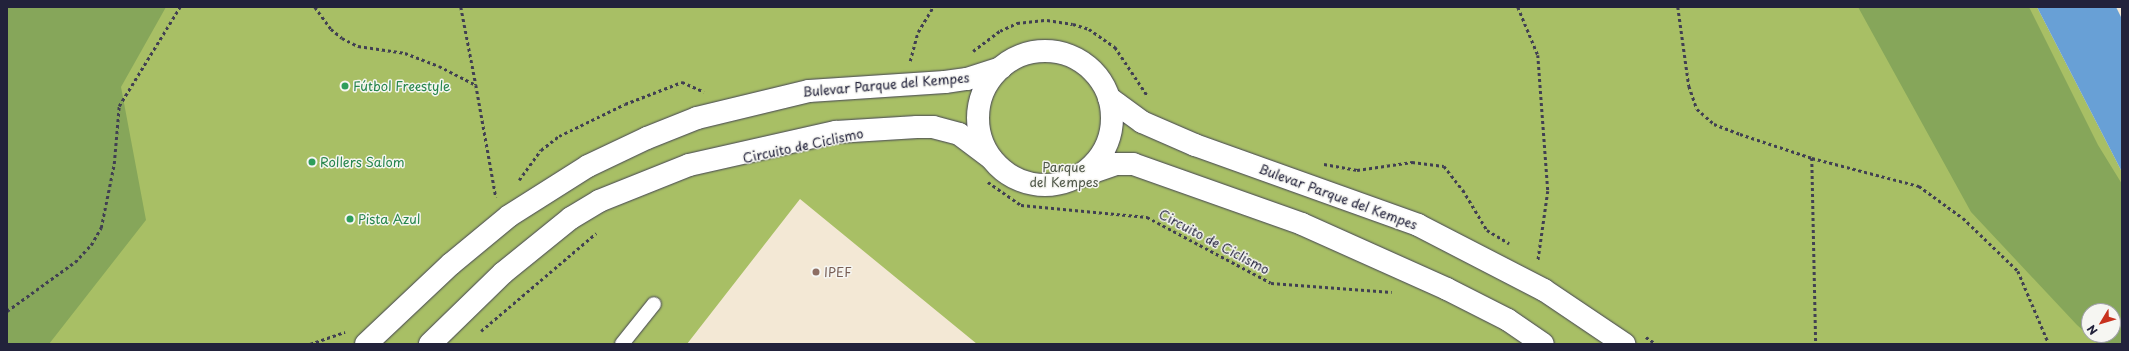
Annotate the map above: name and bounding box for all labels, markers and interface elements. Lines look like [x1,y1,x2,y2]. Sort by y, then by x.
street label: Bulevar Parque del Kempes [802,70,970,100]
place label: Fútbol Freestyle [353,78,451,94]
marker: Fútbol Freestyle [340,81,350,91]
street label: Circuito de Ciclismo [741,125,865,167]
place label: Rollers Salom [320,154,405,170]
marker: Rollers Salom [307,157,317,167]
park label: Parque del Kempes [1029,160,1099,191]
street label: Bulevar Parque del Kempes [1256,161,1420,233]
street label: Circuito de Ciclismo [1156,206,1272,278]
place label: Pista Azul [358,211,420,227]
marker: Pista Azul [345,214,355,224]
place label: IPEF [824,264,852,280]
marker: IPEF [811,267,821,277]
north arrow [2081,303,2121,343]
text: N [2083,321,2101,339]

